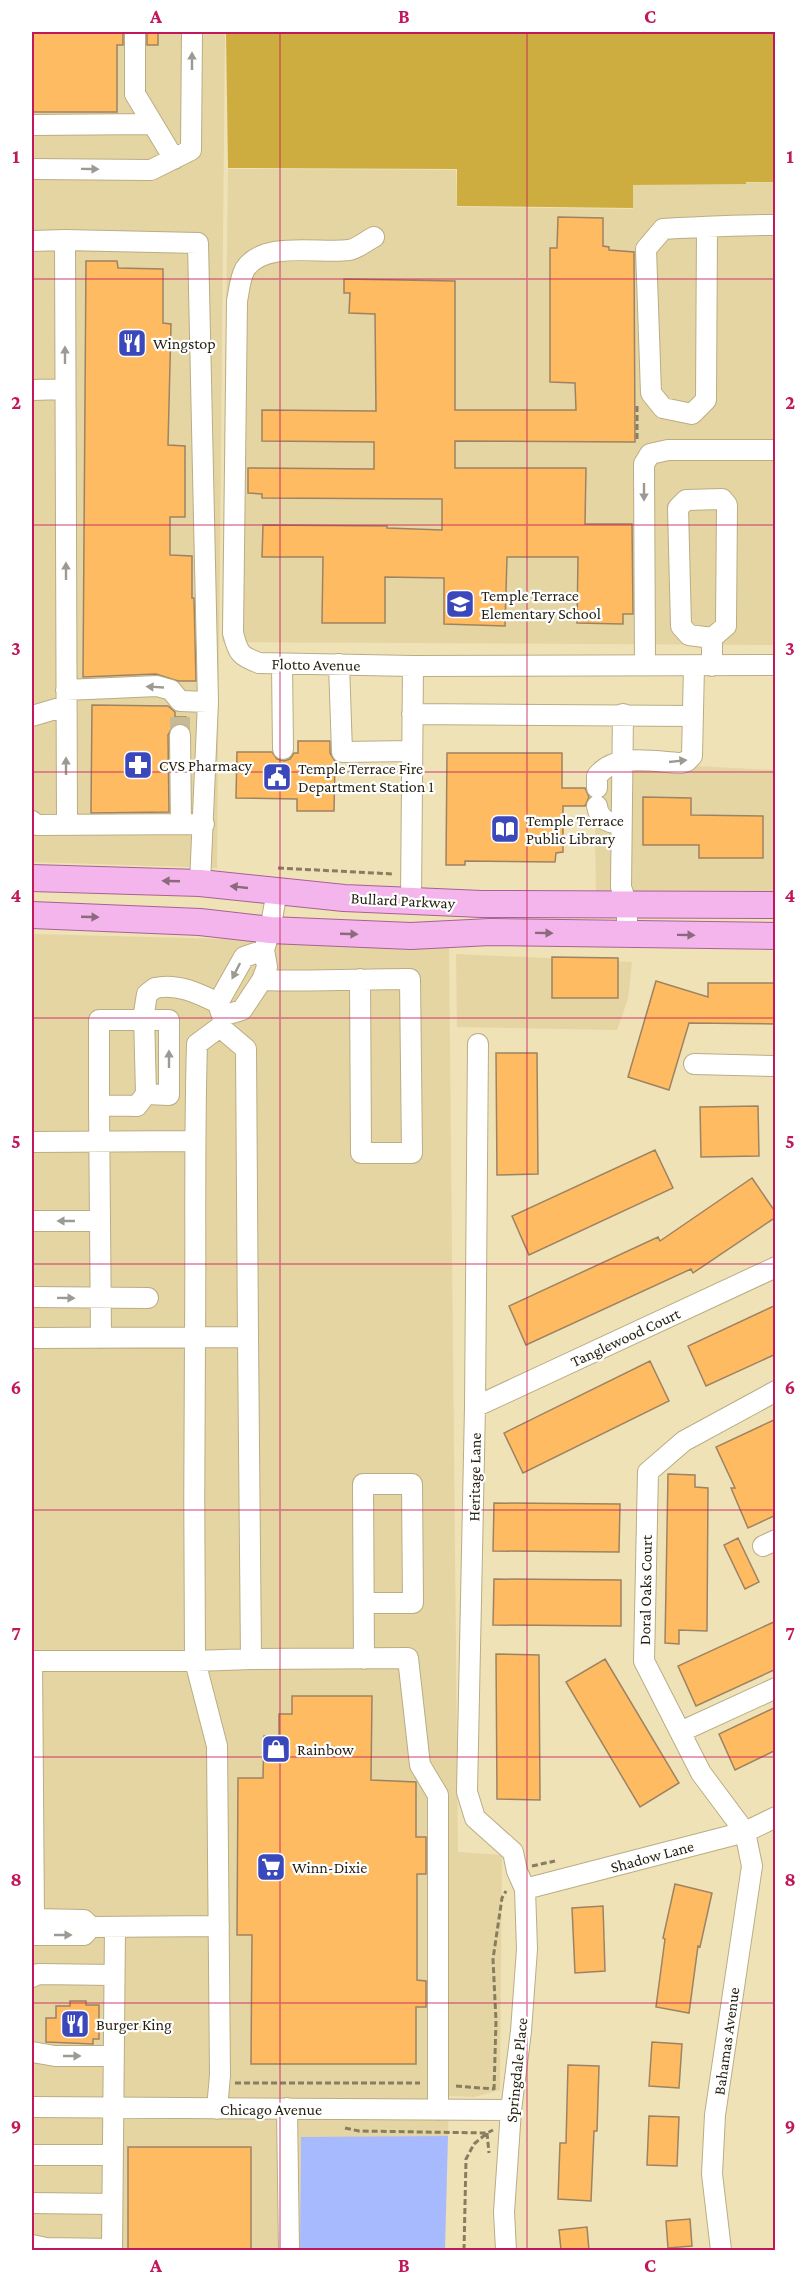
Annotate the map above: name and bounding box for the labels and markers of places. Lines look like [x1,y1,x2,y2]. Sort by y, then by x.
restaurant icon: Wingstop [116,327,148,359]
place label: Wingstop [153,335,216,353]
place label: Temple Terrace Elementary School [481,587,601,623]
school or university icon: Temple Terrace Elementary School [444,588,476,620]
pharmacy icon: CVS Pharmacy [122,749,154,781]
place label: CVS Pharmacy [159,757,253,775]
place label: Temple Terrace Fire Department Station 1 [298,760,434,796]
public building icon: Temple Terrace Fire Department Station 1 [261,761,293,793]
place label: Temple Terrace Public Library [526,812,624,848]
library icon: Temple Terrace Public Library [489,813,521,845]
shop icon: Rainbow [260,1733,292,1765]
place label: Rainbow [297,1741,354,1758]
supermarket icon: Winn-Dixie [255,1851,287,1883]
place label: Winn-Dixie [292,1859,367,1876]
restaurant icon: Burger King [59,2008,91,2040]
place label: Burger King [96,2016,172,2034]

